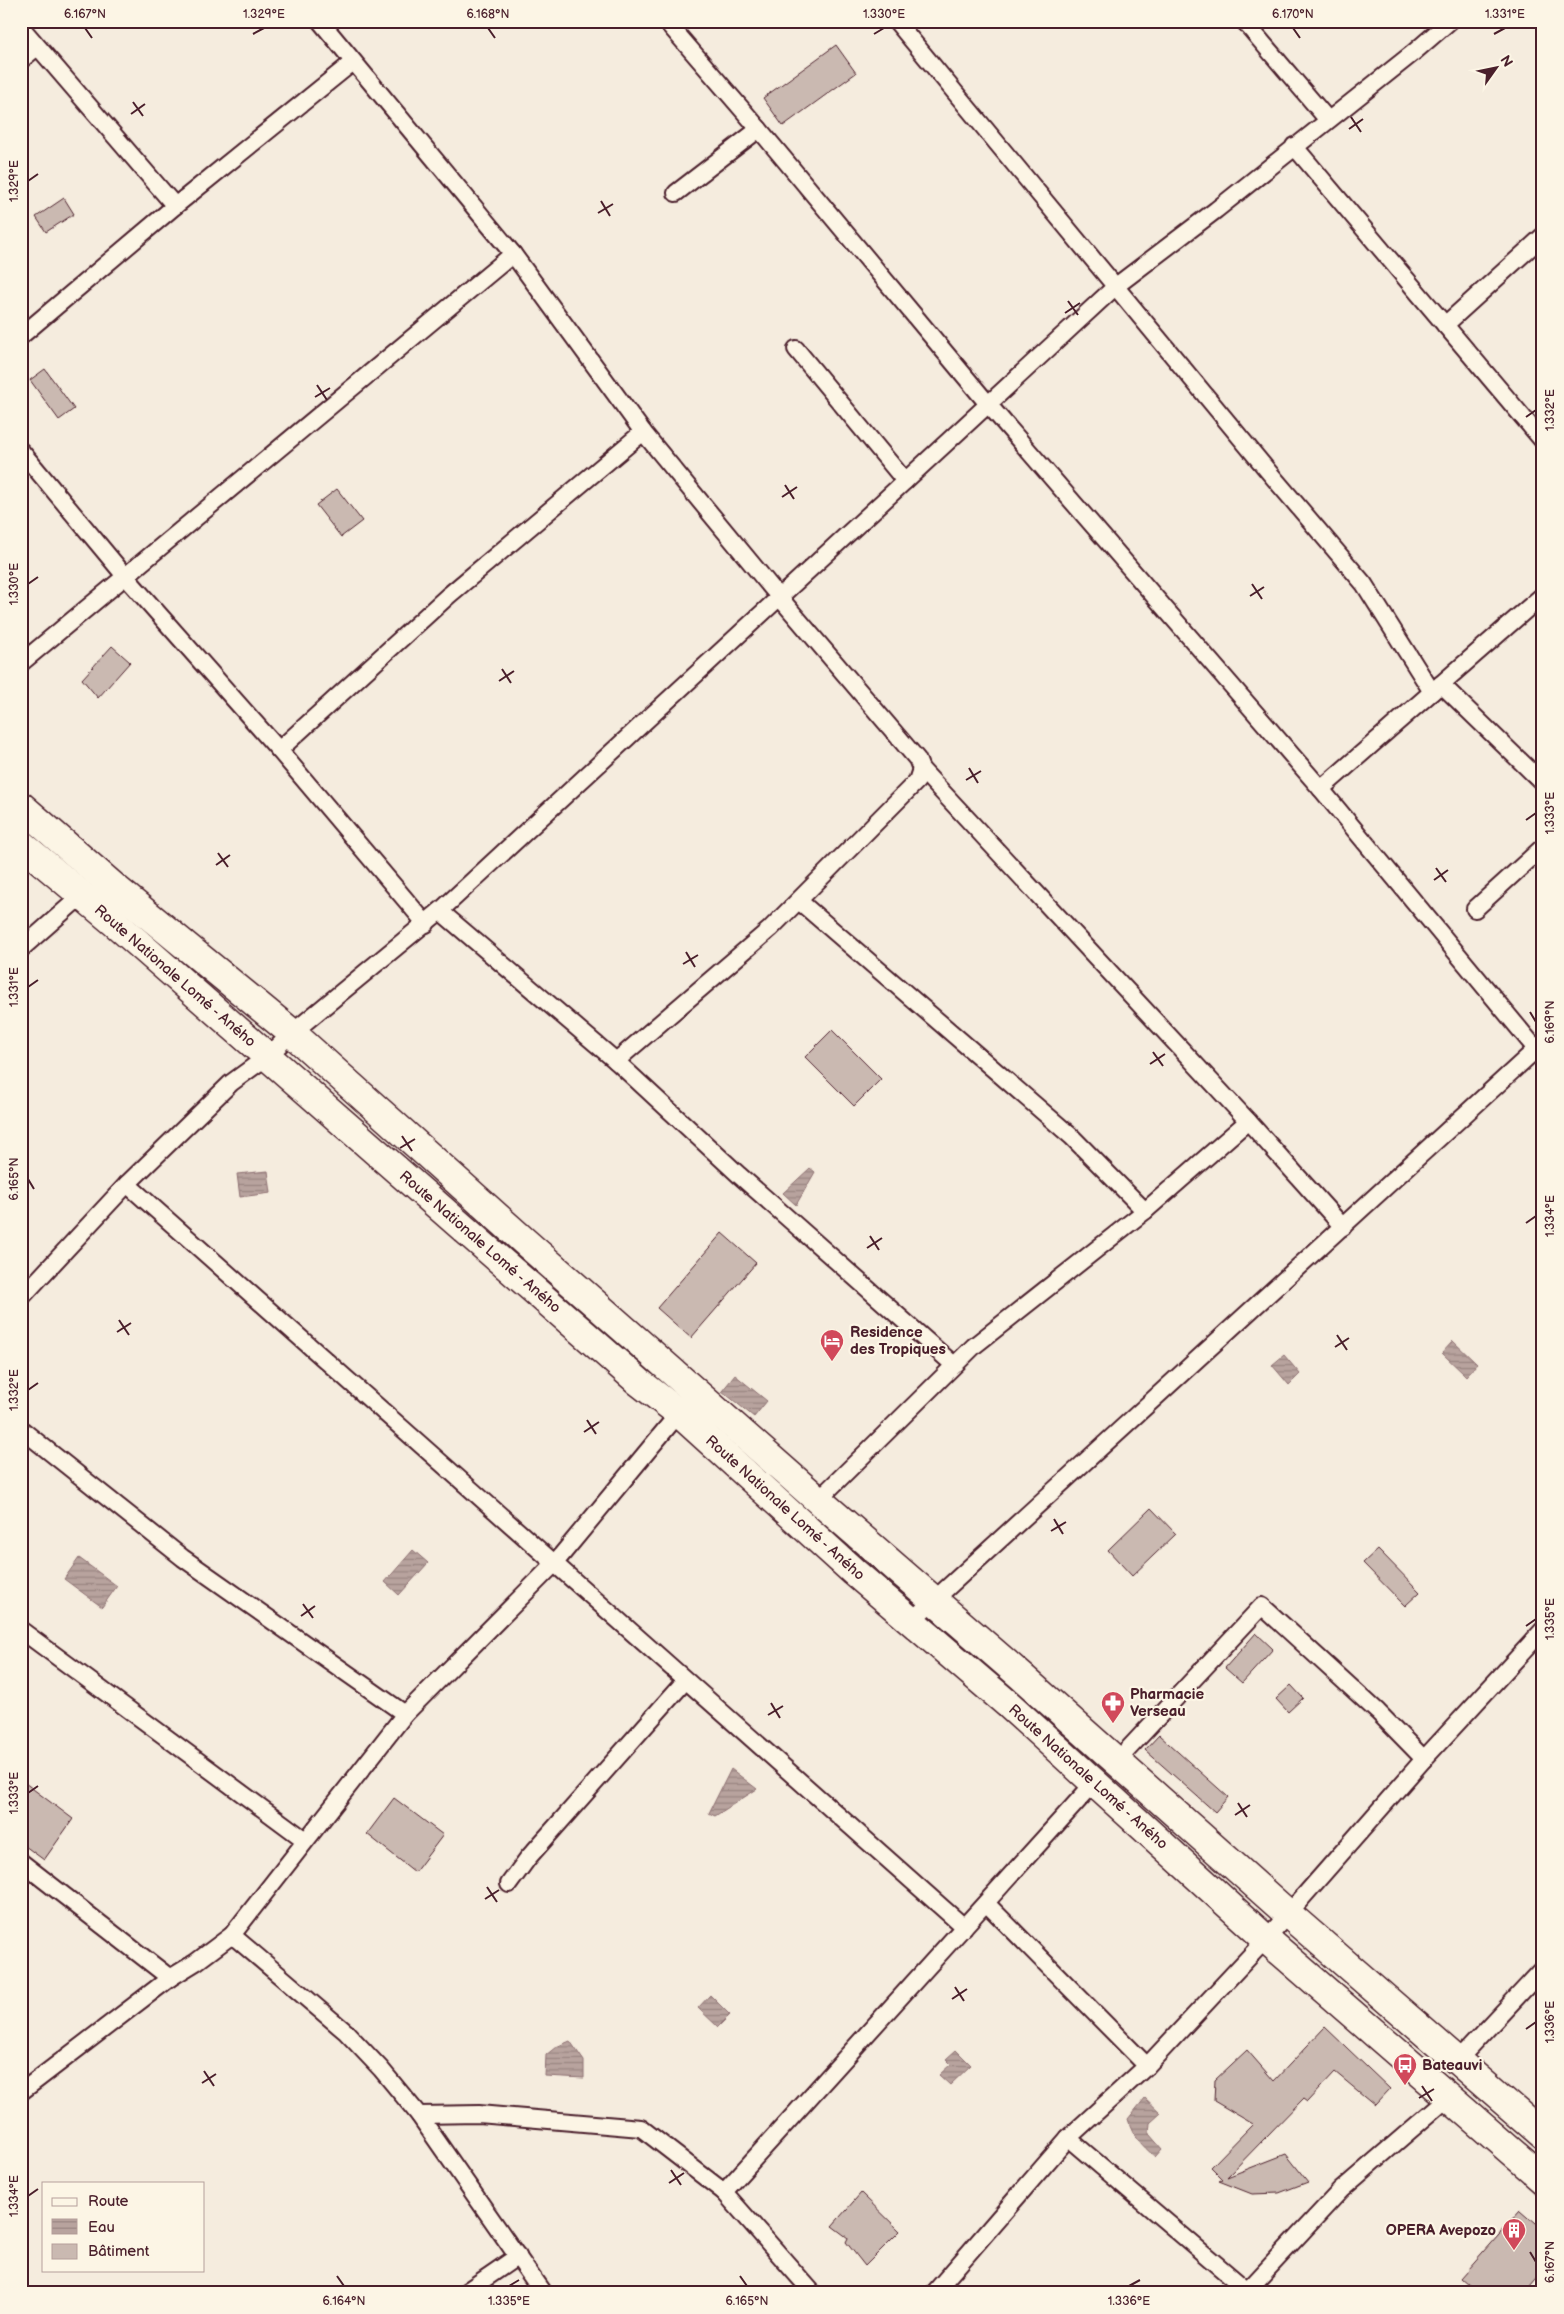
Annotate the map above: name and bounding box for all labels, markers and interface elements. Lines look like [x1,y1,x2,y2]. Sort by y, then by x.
text: 6.167°N [64,7,106,22]
text: 1.329°E [243,7,285,22]
text: 6.168°N [466,7,510,22]
text: 1.330°E [863,7,905,22]
text: 6.170°N [1272,7,1314,22]
text: 1.331°E [1485,7,1525,22]
north arrow [1472,42,1522,92]
text: N [1496,52,1516,70]
text: 1.329°E [7,160,22,202]
text: 1.332°E [1543,389,1558,431]
text: 1.330°E [7,563,22,605]
text: 1.333°E [1543,792,1558,834]
street label: Route Nationale Lomé - Aného [90,901,260,1051]
text: 1.331°E [7,967,22,1007]
text: 6.169°N [1543,1000,1558,1044]
text: 6.165°N [7,1158,22,1200]
street label: Route Nationale Lomé - Aného [395,1167,565,1317]
text: 1.334°E [1543,1195,1558,1237]
place label: Residence des Tropiques [850,1323,946,1359]
hotel icon: Residence des Tropiques [819,1328,845,1362]
text: 1.332°E [7,1369,22,1411]
street label: Route Nationale Lomé - Aného [701,1431,869,1585]
text: 1.335°E [1543,1598,1558,1640]
place label: Pharmacie Verseau [1130,1685,1204,1721]
pharmacy icon: Pharmacie Verseau [1100,1690,1126,1724]
street label: Route Nationale Lomé - Aného [1004,1700,1172,1854]
text: 1.333°E [7,1772,22,1814]
text: 1.336°E [1543,2001,1558,2043]
bus stop icon: Bateauvi [1392,2052,1418,2086]
place label: Bateauvi [1422,2056,1482,2075]
text: 1.334°E [7,2175,22,2217]
legend [42,2182,205,2272]
text: Route [88,2192,129,2211]
building icon: OPERA Avepozo [1501,2217,1527,2251]
text: Eau [88,2218,115,2237]
place label: OPERA Avepozo [1386,2221,1496,2240]
text: 6.167°N [1543,2241,1558,2283]
text: Bâtiment [88,2242,150,2261]
text: 6.164°N [322,2294,366,2309]
text: 1.335°E [488,2294,530,2309]
text: 6.165°N [726,2294,768,2309]
text: 1.336°E [1108,2294,1150,2309]

